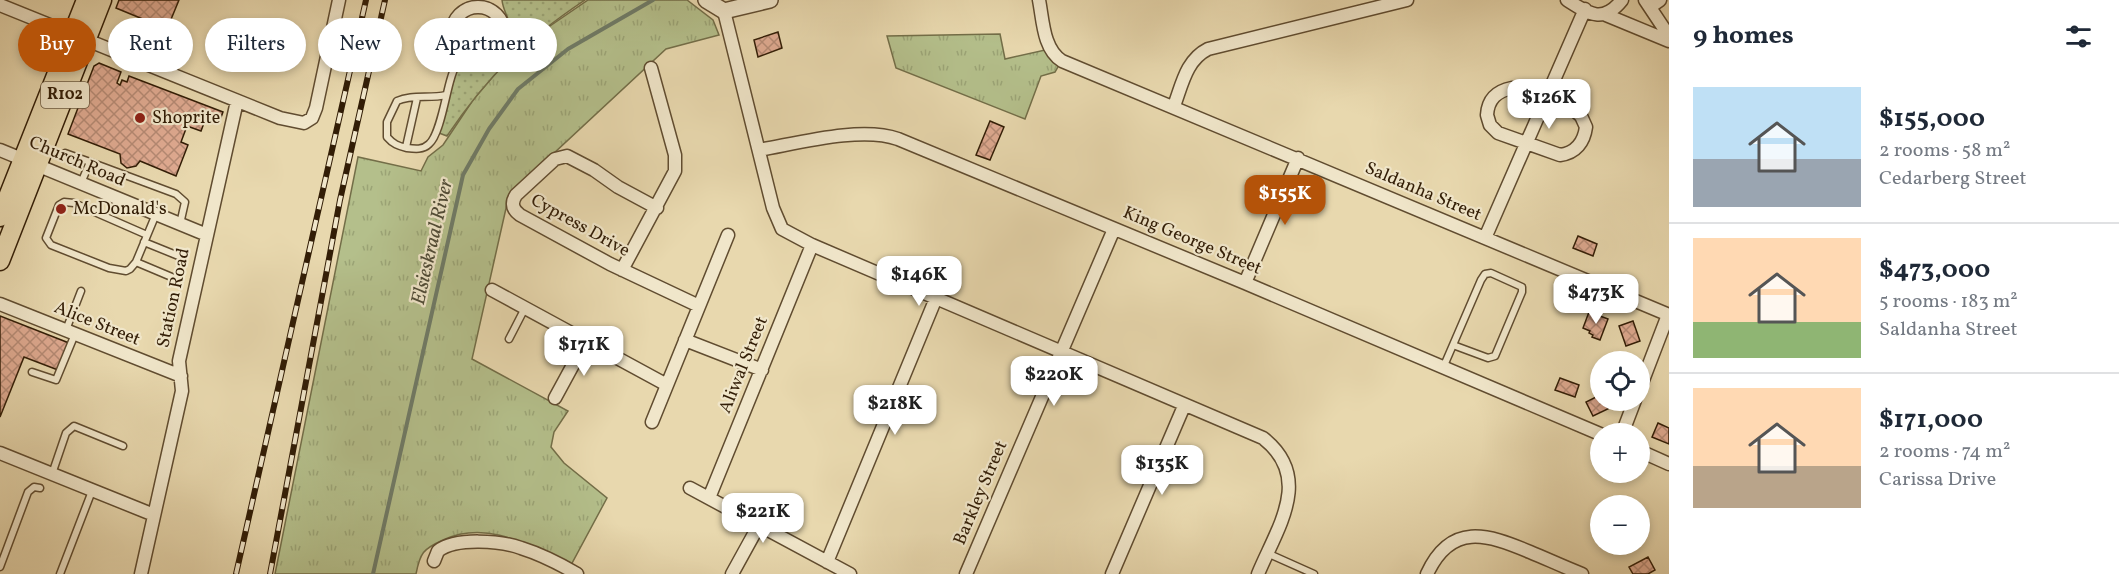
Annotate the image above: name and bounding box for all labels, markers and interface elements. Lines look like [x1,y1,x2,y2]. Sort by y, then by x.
chip: Buy [18,18,96,72]
chip: Rent [108,18,193,72]
chip: Filters [205,18,306,72]
chip: New [318,18,402,72]
chip: Apartment [414,18,557,72]
text: 9 homes [1693,18,1794,54]
icon: filters [2062,20,2095,53]
pin: $126K [1507,79,1591,130]
road number: R102 [41,82,89,108]
text: $126K [1521,84,1577,112]
text: $155,000 [1879,101,1985,137]
place label: Shoprite [152,106,220,131]
marker: Shoprite [133,111,147,125]
icon: home [1741,111,1813,183]
street label: Church Road [25,130,129,194]
text: 2 rooms · 58 m² [1879,137,2010,165]
street label: Saldanha Street [1361,156,1485,228]
text: Cedarberg Street [1879,165,2027,193]
pin: $155K [1243,175,1327,226]
water label: Elsieskraal River [405,176,461,308]
text: $155K [1259,180,1311,208]
street label: Cypress Drive [526,188,634,264]
place label: McDonald's [73,197,167,222]
street label: King George Street [1119,200,1265,282]
marker: McDonald's [54,202,68,216]
street label: Station Road [151,246,197,350]
text: $473,000 [1879,252,1990,288]
pin: $146K [877,256,961,307]
text: $146K [891,261,947,289]
icon: home [1741,262,1813,334]
pin: $473K [1554,274,1638,325]
text: $473K [1567,279,1625,307]
text: 5 rooms · 183 m² [1879,288,2018,316]
street label: Alice Street [50,295,144,353]
street label: Aliwal Street [713,313,775,417]
text: Saldanha Street [1879,316,2017,344]
pin: $171K [542,326,626,377]
text: $171K [558,331,610,359]
map controls [1590,351,1650,555]
button: locate [1590,351,1650,411]
pin: $220K [1012,356,1096,407]
text: $220K [1025,361,1083,389]
pin: $218K [853,385,937,436]
text: $218K [868,390,922,418]
text: $171,000 [1879,402,1983,438]
icon: home [1741,412,1813,484]
button: + [1590,423,1650,483]
street label: Barkley Street [948,437,1014,549]
text: 2 rooms · 74 m² [1879,438,2010,466]
pin: $135K [1120,445,1204,496]
text: $135K [1135,450,1189,478]
text: Carissa Drive [1879,466,1996,494]
pin: $221K [721,493,805,544]
button: − [1590,495,1650,555]
text: $221K [736,498,790,526]

